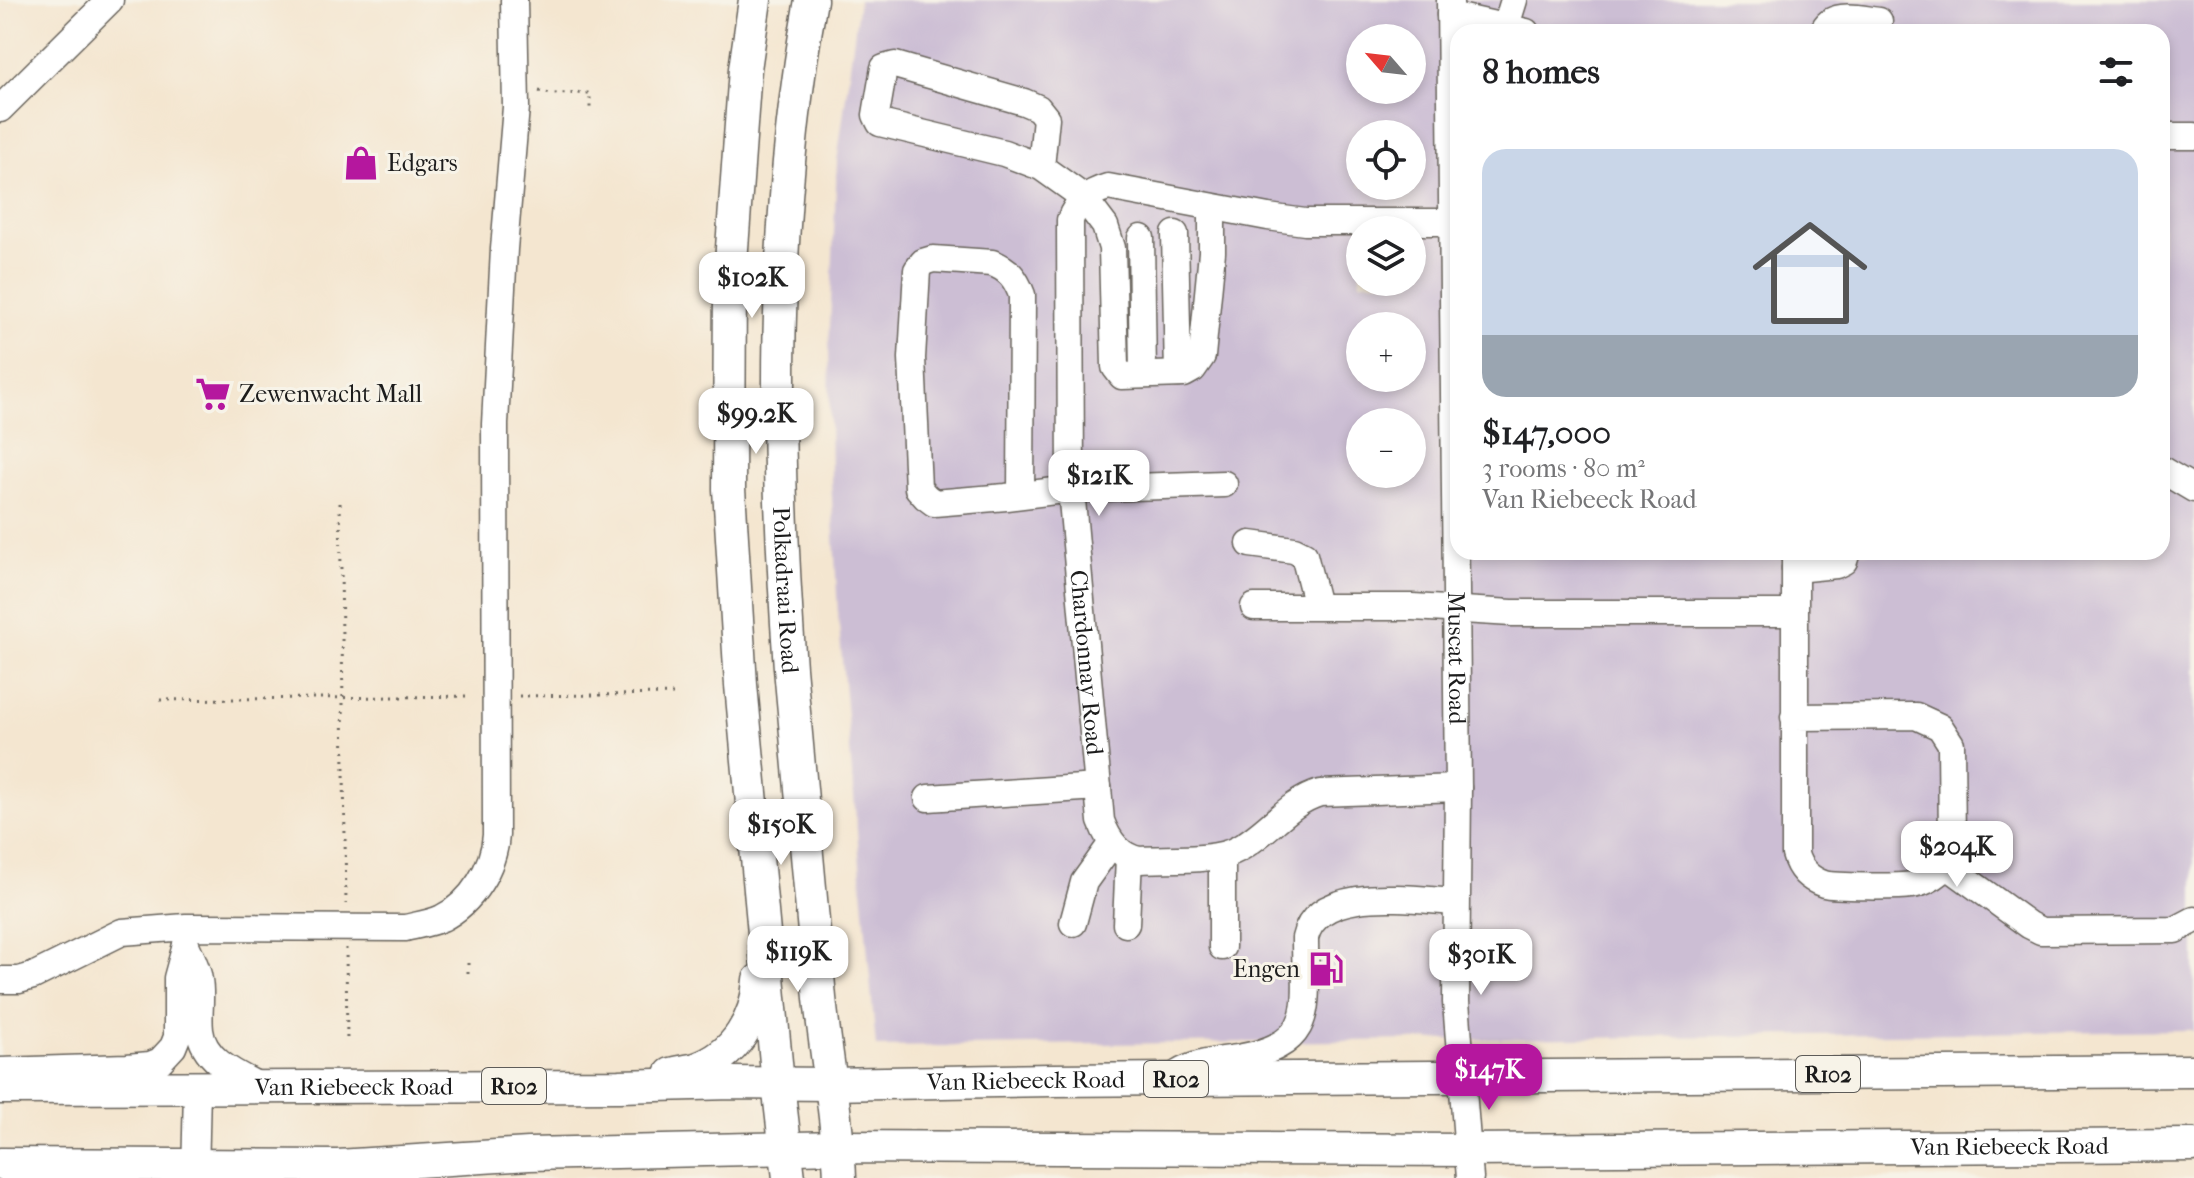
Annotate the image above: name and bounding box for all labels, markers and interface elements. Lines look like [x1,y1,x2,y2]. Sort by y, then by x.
north arrow [1346,24,1426,104]
map controls [1346,24,1426,488]
icon: filters [2094,50,2138,94]
text: 8 homes [1482,52,1600,92]
button: locate [1346,120,1426,200]
shop icon: Edgars [342,144,380,182]
place label: Edgars [387,149,458,177]
icon: home [1738,201,1882,345]
button: layers [1346,216,1426,296]
pin: $102K [696,252,808,320]
text: $102K [717,262,787,293]
button: + [1346,312,1426,392]
supermarket icon: Zewenwacht Mall [194,375,232,413]
place label: Zewenwacht Mall [239,380,422,408]
pin: $99.2K [691,388,821,456]
text: $99.2K [717,398,795,429]
button: − [1346,408,1426,488]
text: $147,000 [1482,413,1611,453]
pin: $121K [1043,450,1155,518]
text: 3 rooms · 80 m² [1482,453,1645,484]
text: $121K [1066,460,1132,491]
text: Van Riebeeck Road [1482,484,1697,515]
street label: Polkadraai Road [767,506,804,675]
street label: Chardonnay Road [1064,569,1109,757]
street label: Muscat Road [1442,591,1471,726]
pin: $150K [725,799,837,867]
text: $150K [747,809,815,840]
pin: $204K [1901,821,2013,889]
text: $204K [1919,831,1995,862]
pin: $119K [742,926,854,994]
pin: $301K [1425,929,1537,997]
text: $119K [765,936,831,967]
text: $301K [1447,939,1515,970]
fuel station icon: Engen [1307,950,1345,988]
place label: Engen [1233,955,1300,983]
pin: $147K [1433,1044,1545,1112]
text: $147K [1454,1054,1524,1085]
road number: R102 [1796,1056,1860,1092]
road number: R102 [1144,1061,1208,1097]
street label: Van Riebeeck Road [926,1065,1126,1096]
road number: R102 [482,1068,546,1104]
street label: Van Riebeeck Road [254,1073,454,1101]
street label: Van Riebeeck Road [1909,1132,2110,1161]

